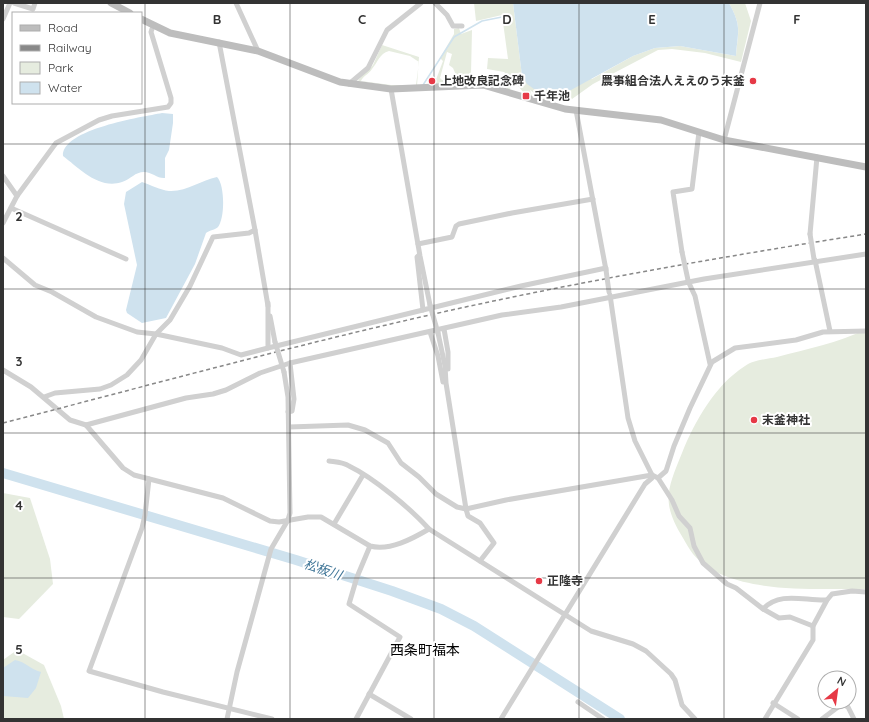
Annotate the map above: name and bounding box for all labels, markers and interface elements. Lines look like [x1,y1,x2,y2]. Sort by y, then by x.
text: B [213,11,221,27]
text: C [358,11,366,27]
text: D [502,11,512,27]
text: E [648,11,656,27]
text: F [793,11,801,27]
legend [12,12,142,104]
text: Road [48,20,78,35]
text: Railway [48,40,92,55]
text: Park [48,60,73,75]
place label: 上地改良記念碑 [440,73,524,88]
place label: 農事組合法人ええのう末釜 [601,73,745,88]
marker: 上地改良記念碑 [427,76,437,86]
marker: 農事組合法人ええのう末釜 [748,76,758,86]
text: Water [48,80,83,95]
place label: 千年池 [534,88,570,103]
marker: 千年池 [521,91,531,101]
text: 2 [15,208,23,224]
text: 3 [16,353,23,369]
place label: 末釜神社 [762,412,810,427]
marker: 末釜神社 [749,415,759,425]
text: 4 [15,497,23,513]
water label: 松板川 [302,555,346,584]
place label: 正隆寺 [547,573,583,588]
marker: 正隆寺 [534,576,544,586]
text: 5 [15,641,23,657]
district label: 西条町福本 [390,641,460,659]
north arrow [817,670,857,710]
text: N [835,673,849,689]

